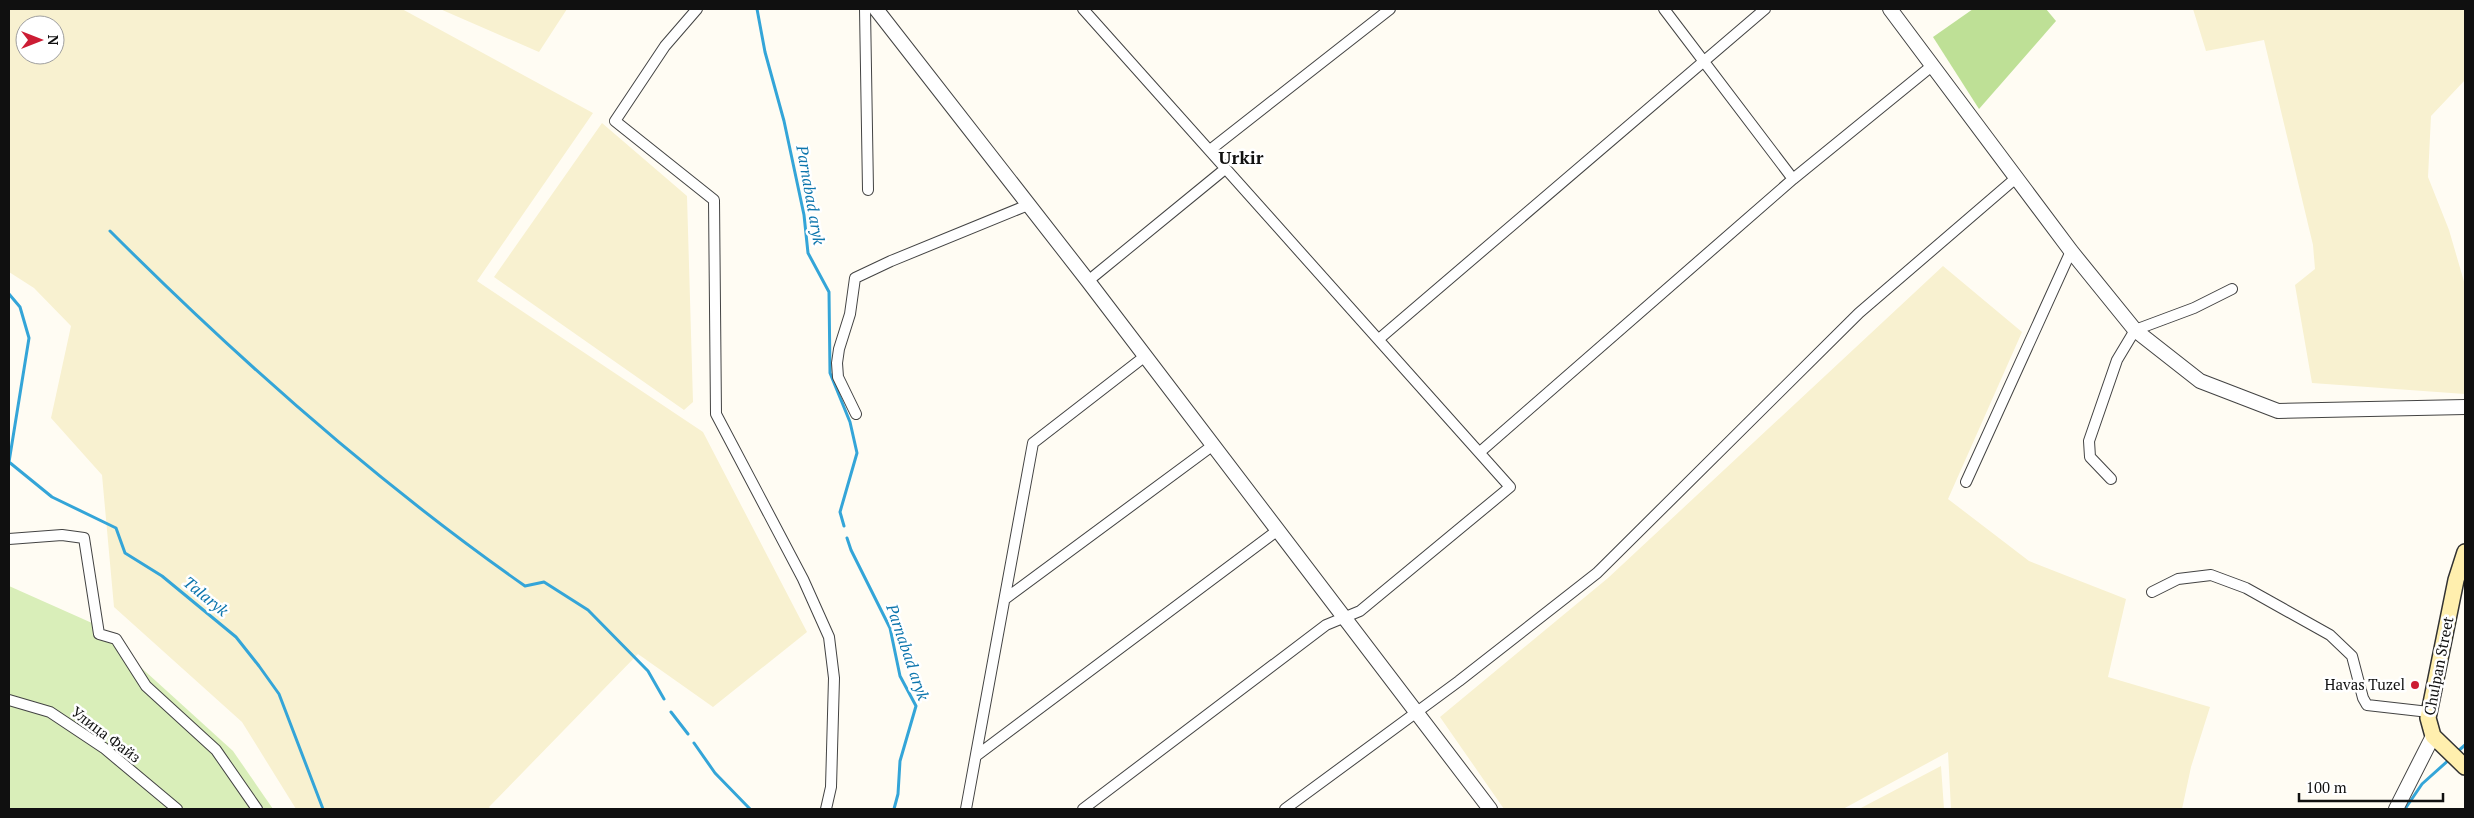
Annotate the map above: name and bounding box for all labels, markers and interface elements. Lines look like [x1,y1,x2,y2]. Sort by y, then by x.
north arrow [15,15,65,65]
text: N [44,35,63,46]
water label: Parnabad aryk [791,143,831,247]
district label: Urkir [1219,145,1264,169]
water label: Talaryk [179,571,233,621]
water label: Parnabad aryk [881,600,935,703]
street label: Chulpan Street [2419,614,2457,717]
place label: Havas Tuzel [2325,674,2405,694]
marker: Havas Tuzel [2409,679,2421,691]
street label: Улица Файз [68,702,145,767]
scale bar [2299,770,2443,802]
text: 100 m [2306,777,2347,797]

